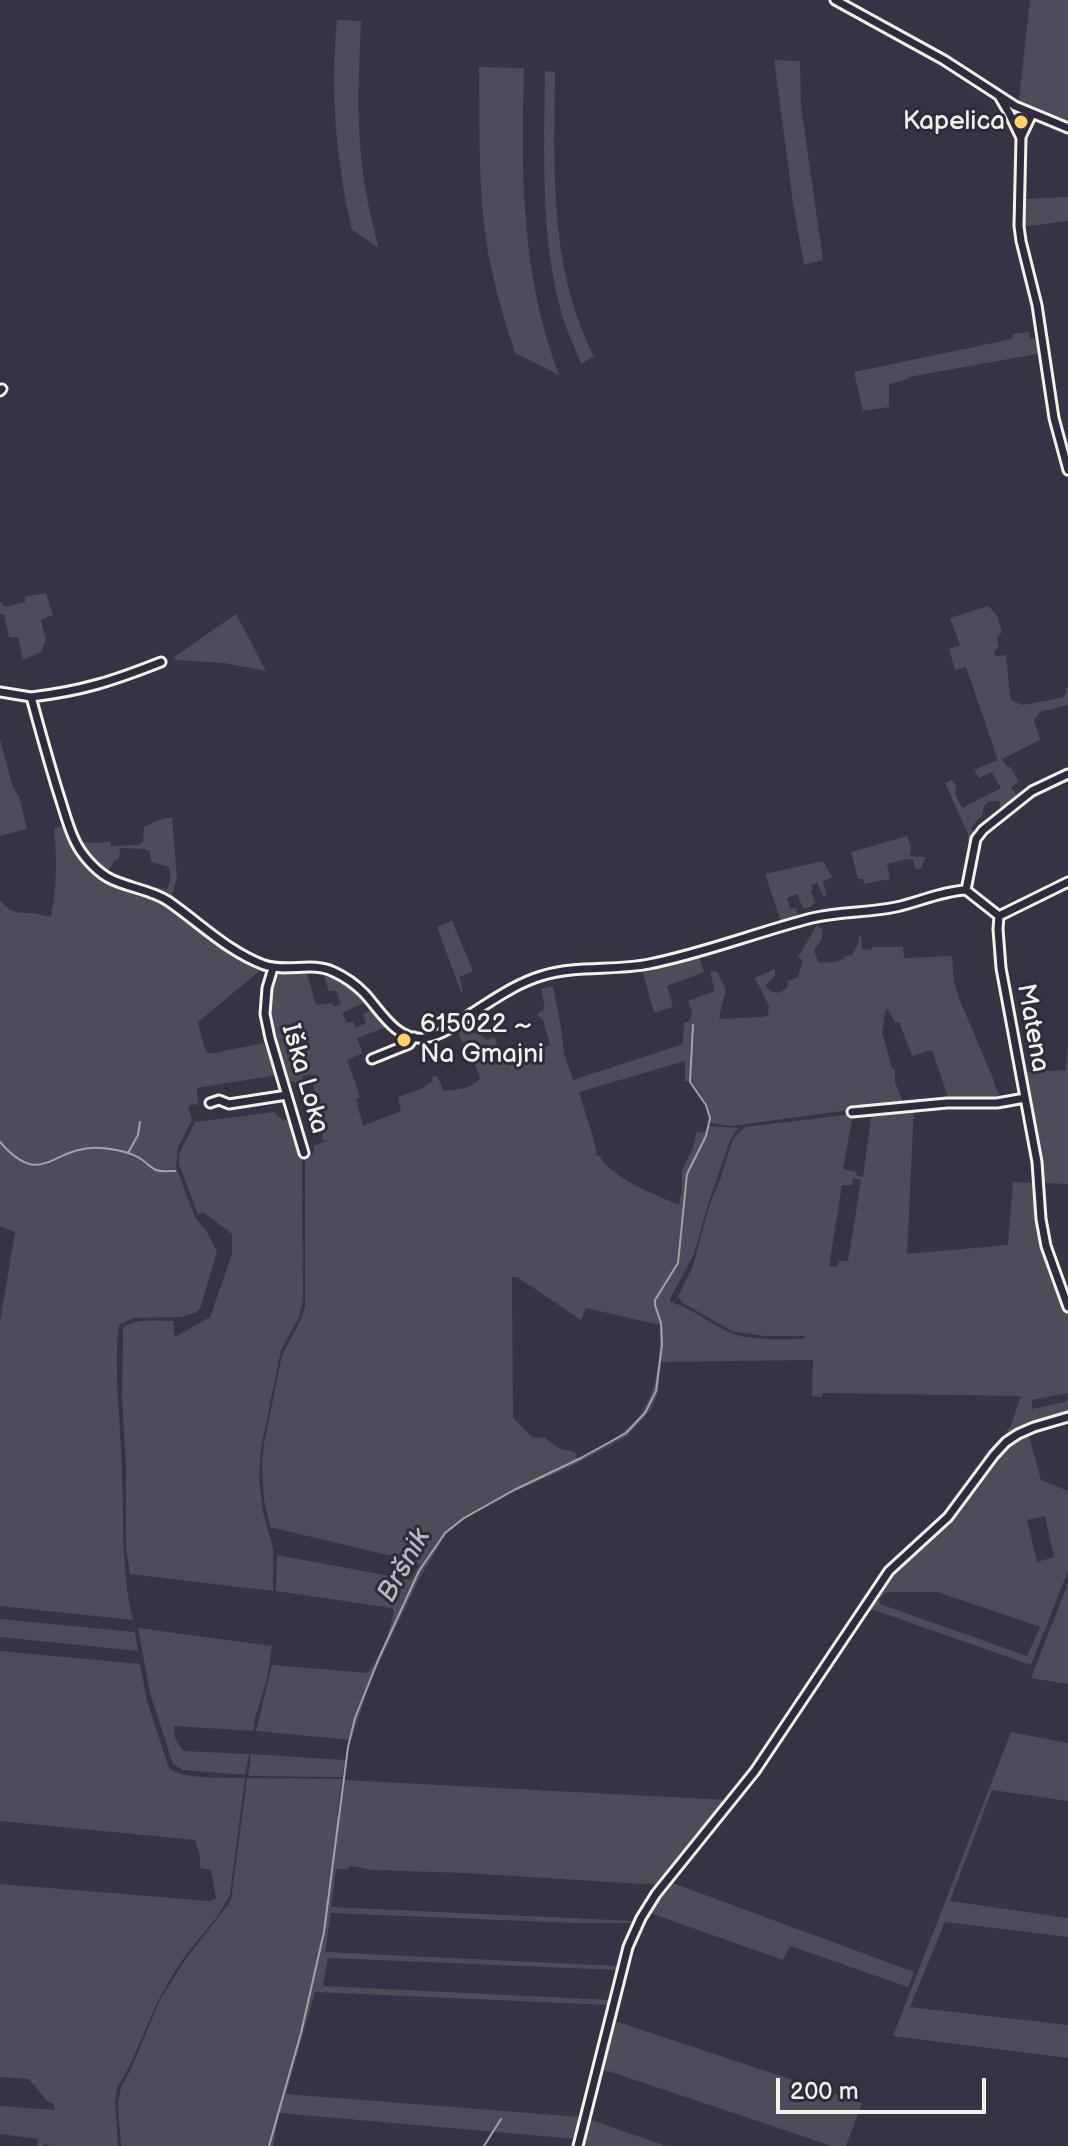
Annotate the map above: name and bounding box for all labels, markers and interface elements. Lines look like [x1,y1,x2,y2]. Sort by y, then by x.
place label: Kapelica [903,106,1005,138]
marker: Kapelica [1012,113,1030,131]
street label: Matena [1009,981,1055,1075]
place label: 615022 ~ Na Gmajni [420,1009,544,1070]
street label: Iška Loka [274,1021,334,1137]
marker: 615022 ~ Na Gmajni [395,1031,413,1049]
water label: Bršnik [371,1523,439,1609]
scale bar [780,2062,990,2112]
text: 200 m [790,2077,859,2106]

